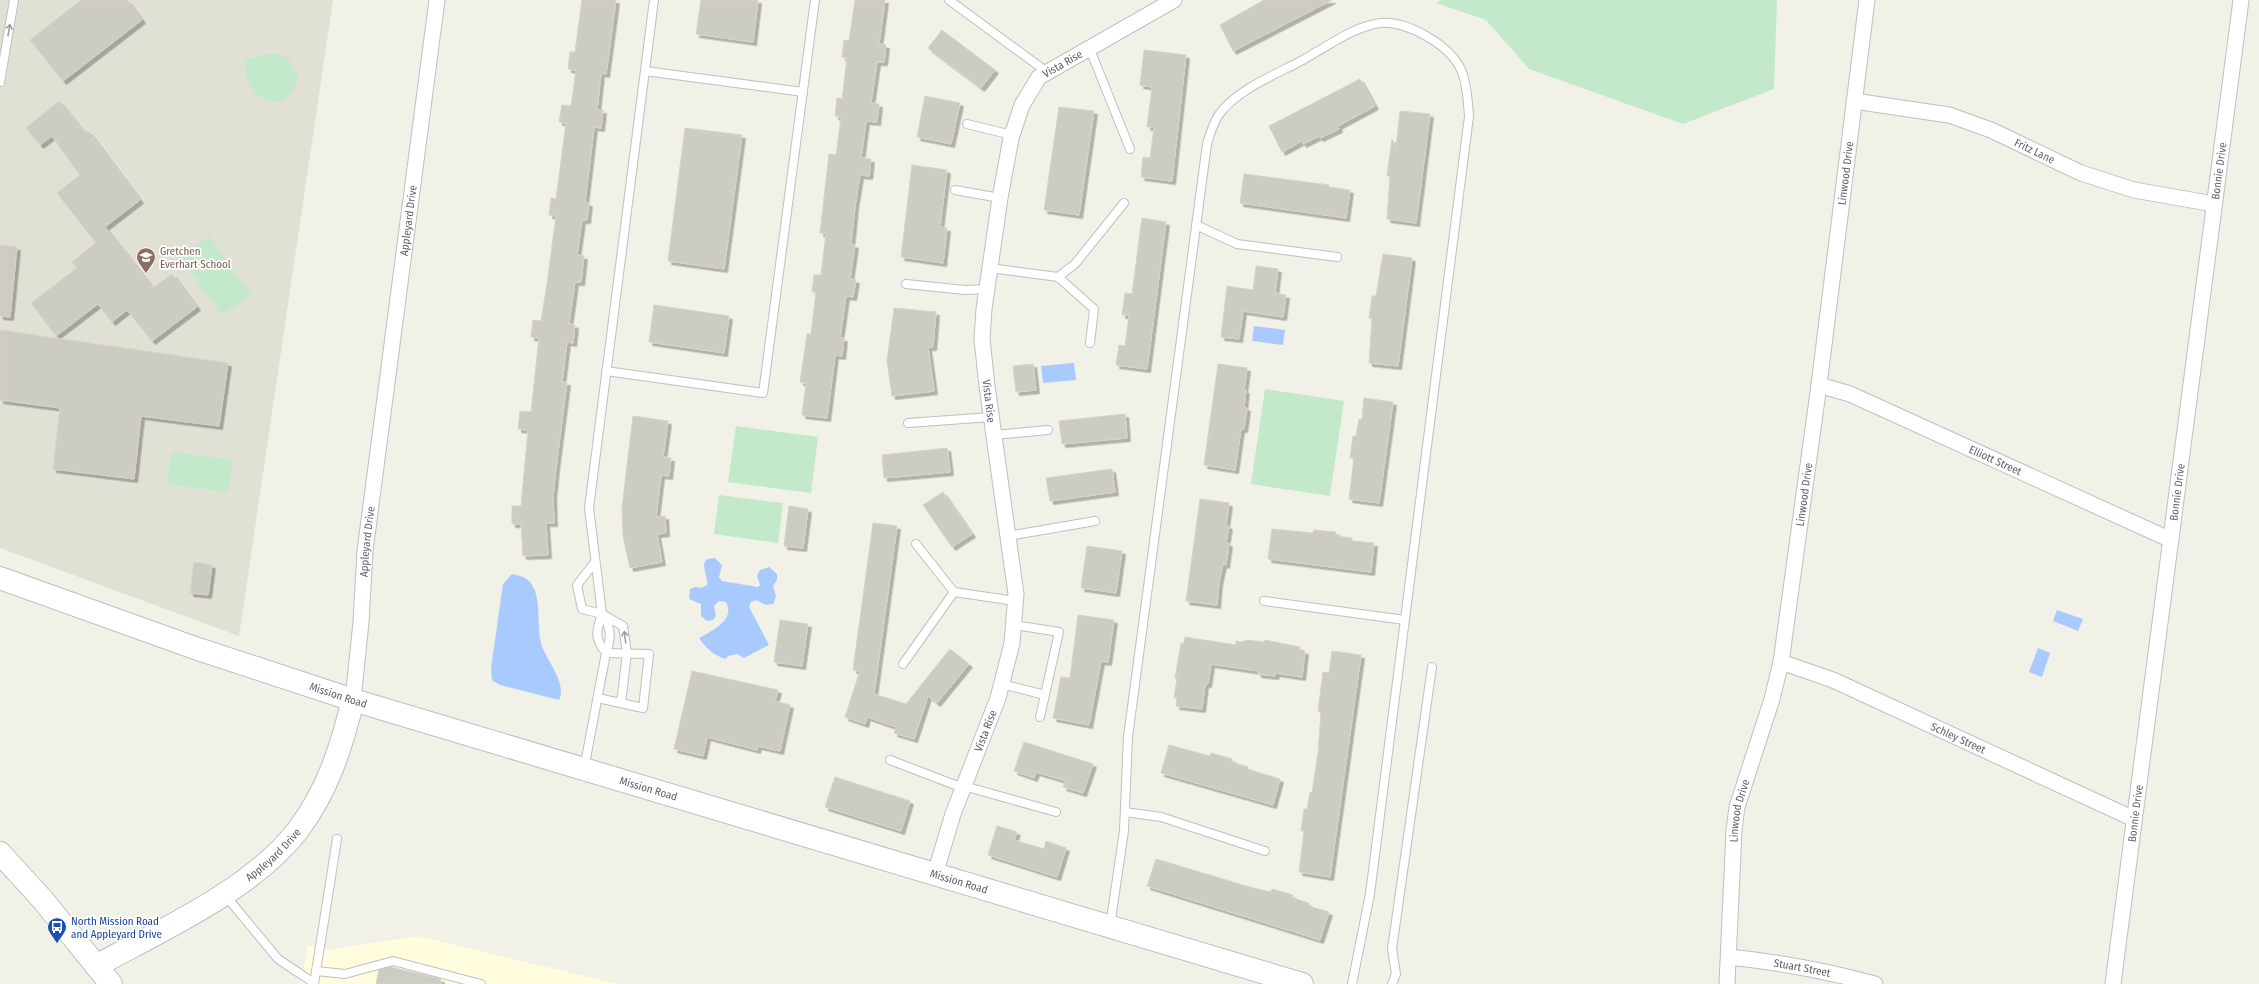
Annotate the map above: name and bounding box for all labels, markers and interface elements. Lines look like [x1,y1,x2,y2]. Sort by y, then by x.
one-way arrow [5,24,13,37]
street label: Vista Rise [1041,48,1085,80]
street label: Fritz Lane [2012,136,2057,166]
street label: Linwood Drive [1835,141,1856,206]
street label: Bonnie Drive [2209,142,2229,200]
street label: Appleyard Drive [398,184,420,257]
place label: Gretchen Everhart School [160,245,231,271]
school or university icon: Gretchen Everhart School [135,246,157,274]
street label: Vista Rise [979,379,998,423]
street label: Elliott Street [1967,443,2024,478]
street label: Linwood Drive [1794,462,1815,527]
street label: Bonnie Drive [2167,463,2188,522]
street label: Appleyard Drive [358,505,378,578]
one-way arrow [621,631,629,644]
street label: Mission Road [308,680,368,711]
street label: Vista Rise [972,708,1000,754]
street label: Schley Street [1929,720,1988,757]
street label: Mission Road [618,774,679,804]
street label: Linwood Drive [1727,778,1753,843]
street label: Bonnie Drive [2126,784,2146,843]
street label: Appleyard Drive [243,826,304,884]
street label: Mission Road [928,867,989,897]
place label: North Mission Road and Appleyard Drive [71,915,162,941]
bus stop icon: North Mission Road and Appleyard Drive [46,916,68,944]
street label: Stuart Street [1773,957,1832,980]

